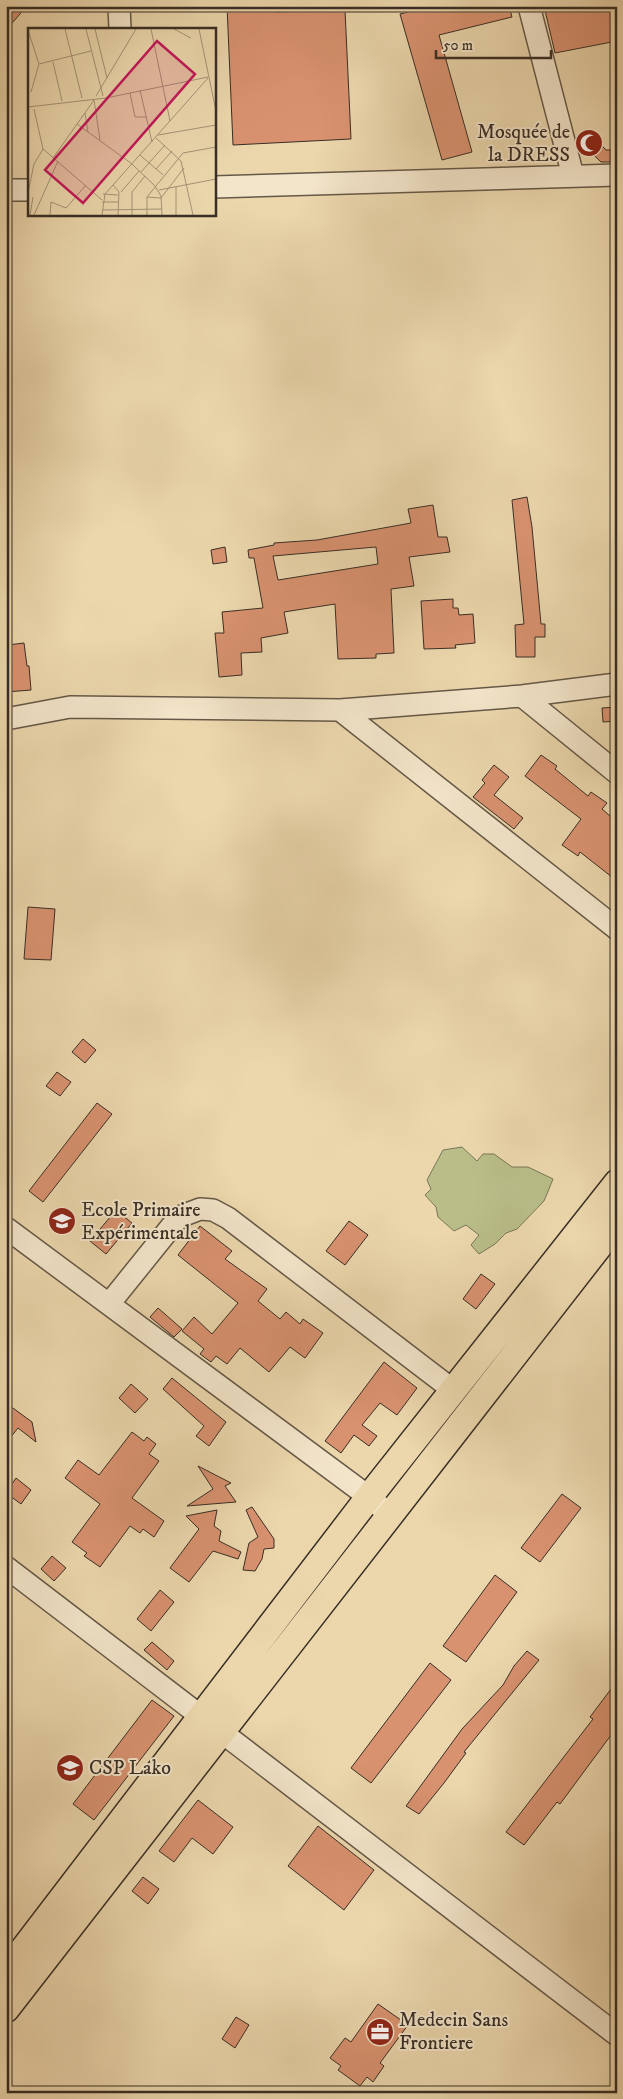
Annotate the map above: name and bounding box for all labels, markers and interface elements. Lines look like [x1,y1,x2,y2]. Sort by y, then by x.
inset map [28,28,215,215]
scale bar [436,28,550,60]
text: 50 m [443,36,473,55]
place label: Mosquée de la DRESS [477,120,570,168]
mosque icon: Mosquée de la DRESS [574,128,604,158]
place label: Ecole Primaire Expérimentale [81,1198,201,1246]
school or university icon: Ecole Primaire Expérimentale [47,1206,77,1236]
school or university icon: CSP Lako [55,1753,85,1783]
place label: CSP Lako [89,1756,171,1781]
place label: Medecin Sans Frontiere [399,2008,508,2056]
office icon: Medecin Sans Frontiere [365,2017,395,2047]

